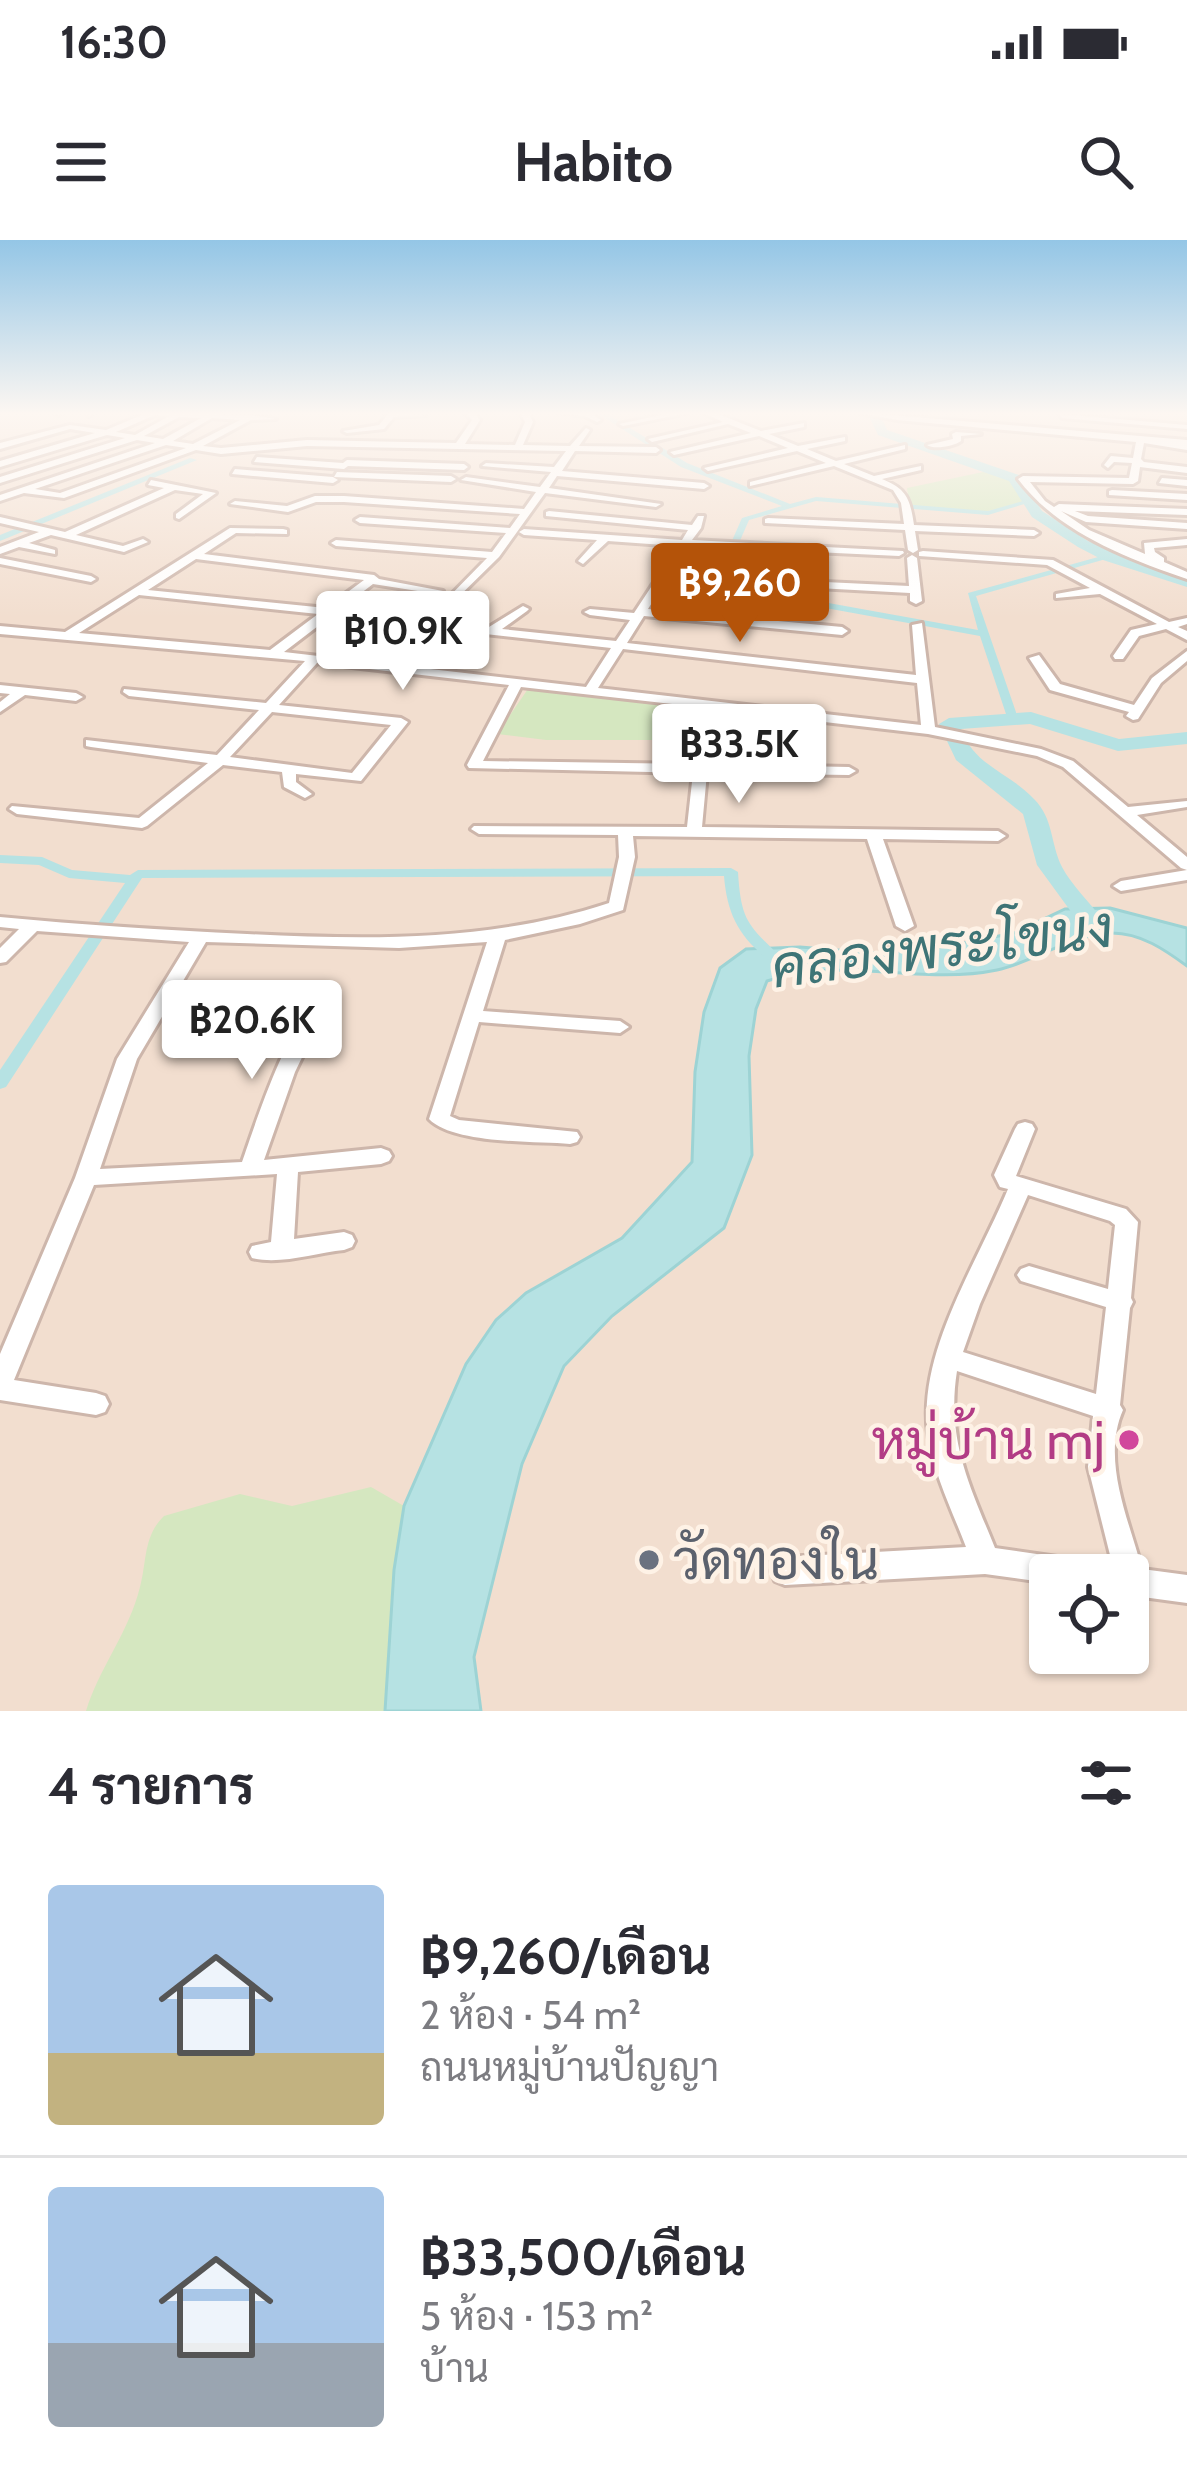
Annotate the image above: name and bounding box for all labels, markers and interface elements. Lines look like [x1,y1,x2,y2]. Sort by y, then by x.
text: 16:30 [60,15,168,69]
icon: menu [48,129,114,195]
text: Habito [514,129,673,195]
icon: search [1073,129,1139,195]
pin: ฿9,260 [642,543,838,645]
text: ฿9,260 [678,558,802,606]
pin: ฿10.9K [305,591,501,693]
text: ฿10.9K [343,606,463,654]
pin: ฿33.5K [641,704,837,806]
text: ฿33.5K [679,719,799,767]
water label: คลองพระโขนง [767,890,1117,1002]
pin: ฿20.6K [154,980,350,1082]
text: ฿20.6K [189,995,315,1043]
place label: หมู่บ้าน mj [871,1407,1105,1477]
marker: หมู่บ้าน mj [1116,1427,1142,1453]
place label: วัดทองใน [673,1525,879,1593]
marker: วัดทองใน [636,1547,662,1573]
map controls [1029,1554,1149,1674]
button: locate [1029,1554,1149,1674]
icon: filters [1073,1750,1139,1816]
text: 4 รายการ [48,1755,254,1817]
text: ฿9,260/เดือน [420,1925,711,1987]
icon: home [144,1933,288,2077]
text: 2 ห้อง · 54 m² [420,1991,641,2039]
text: ถนนหมู่บ้านปัญญา [420,2043,719,2091]
text: ฿33,500/เดือน [420,2226,746,2288]
icon: home [144,2235,288,2379]
text: 5 ห้อง · 153 m² [420,2292,653,2340]
text: บ้าน [420,2344,489,2392]

